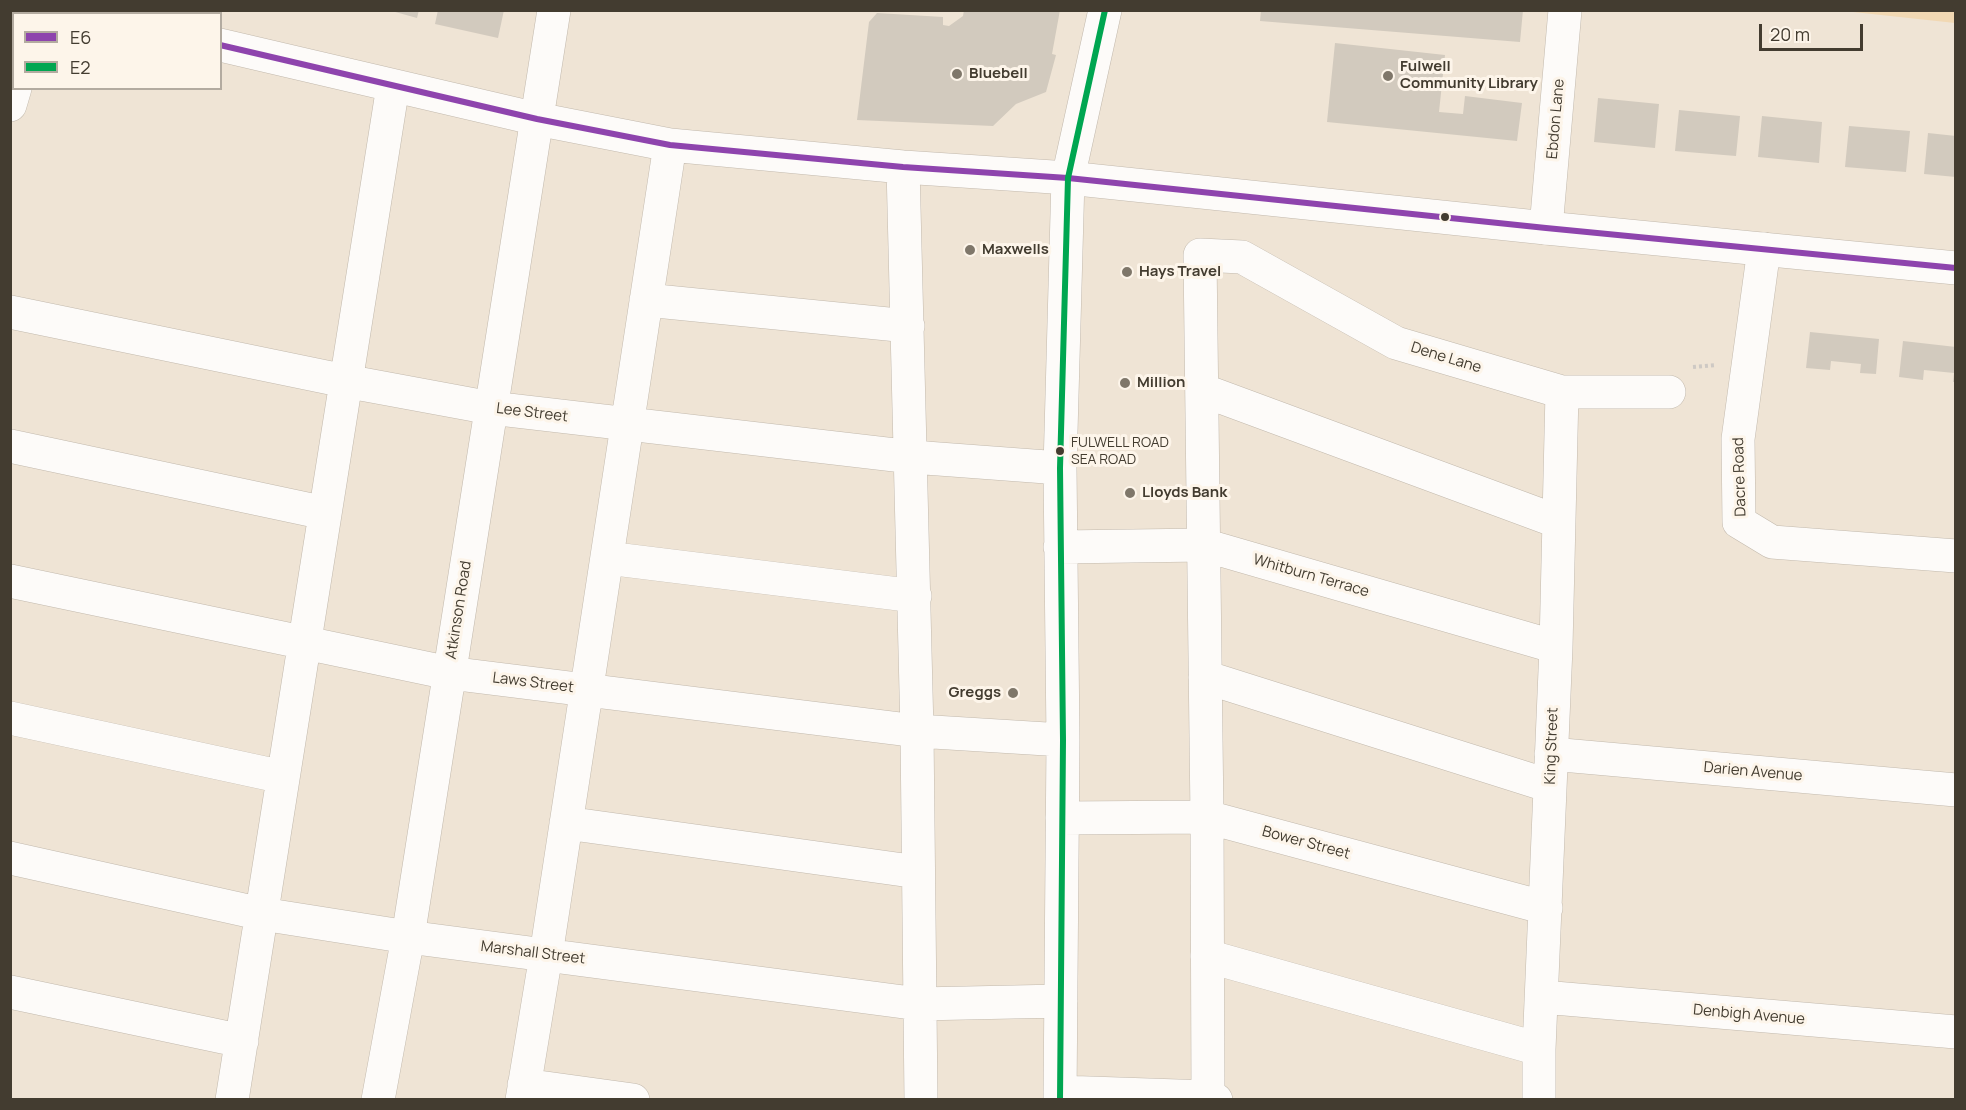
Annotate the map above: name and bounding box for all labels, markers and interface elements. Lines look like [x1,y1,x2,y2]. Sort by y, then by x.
legend [12,12,222,90]
scale bar [1762,12,1866,50]
text: 20 m [1770,22,1810,46]
text: E6 [70,25,91,49]
text: E2 [70,55,91,79]
place label: Fulwell Community Library [1400,58,1538,93]
place label: Bluebell [969,65,1028,83]
marker: Bluebell [950,67,964,81]
marker: Fulwell Community Library [1381,69,1395,83]
street label: Ebdon Lane [1544,78,1568,160]
unlabelled marker [1439,211,1451,223]
place label: Maxwells [982,241,1049,259]
marker: Maxwells [963,243,977,257]
place label: Hays Travel [1139,263,1221,281]
marker: Hays Travel [1120,265,1134,279]
street label: Dene Lane [1409,339,1483,377]
place label: Million [1137,374,1185,392]
marker: Million [1118,376,1132,390]
street label: Lee Street [495,400,569,426]
place label: FULWELL ROAD SEA ROAD [1071,435,1169,467]
street label: Dacre Road [1730,437,1750,517]
marker: FULWELL ROAD SEA ROAD [1054,445,1066,457]
place label: Lloyds Bank [1142,484,1227,502]
marker: Lloyds Bank [1123,486,1137,500]
street label: Whitburn Terrace [1251,551,1371,601]
street label: Atkinson Road [442,560,476,660]
street label: Laws Street [491,669,575,697]
place label: Greggs [949,684,1001,702]
marker: Greggs [1006,686,1020,700]
street label: King Street [1542,707,1562,785]
street label: Darien Avenue [1703,759,1803,785]
street label: Bower Street [1260,823,1352,863]
street label: Marshall Street [480,938,586,968]
street label: Denbigh Avenue [1692,1001,1806,1029]

